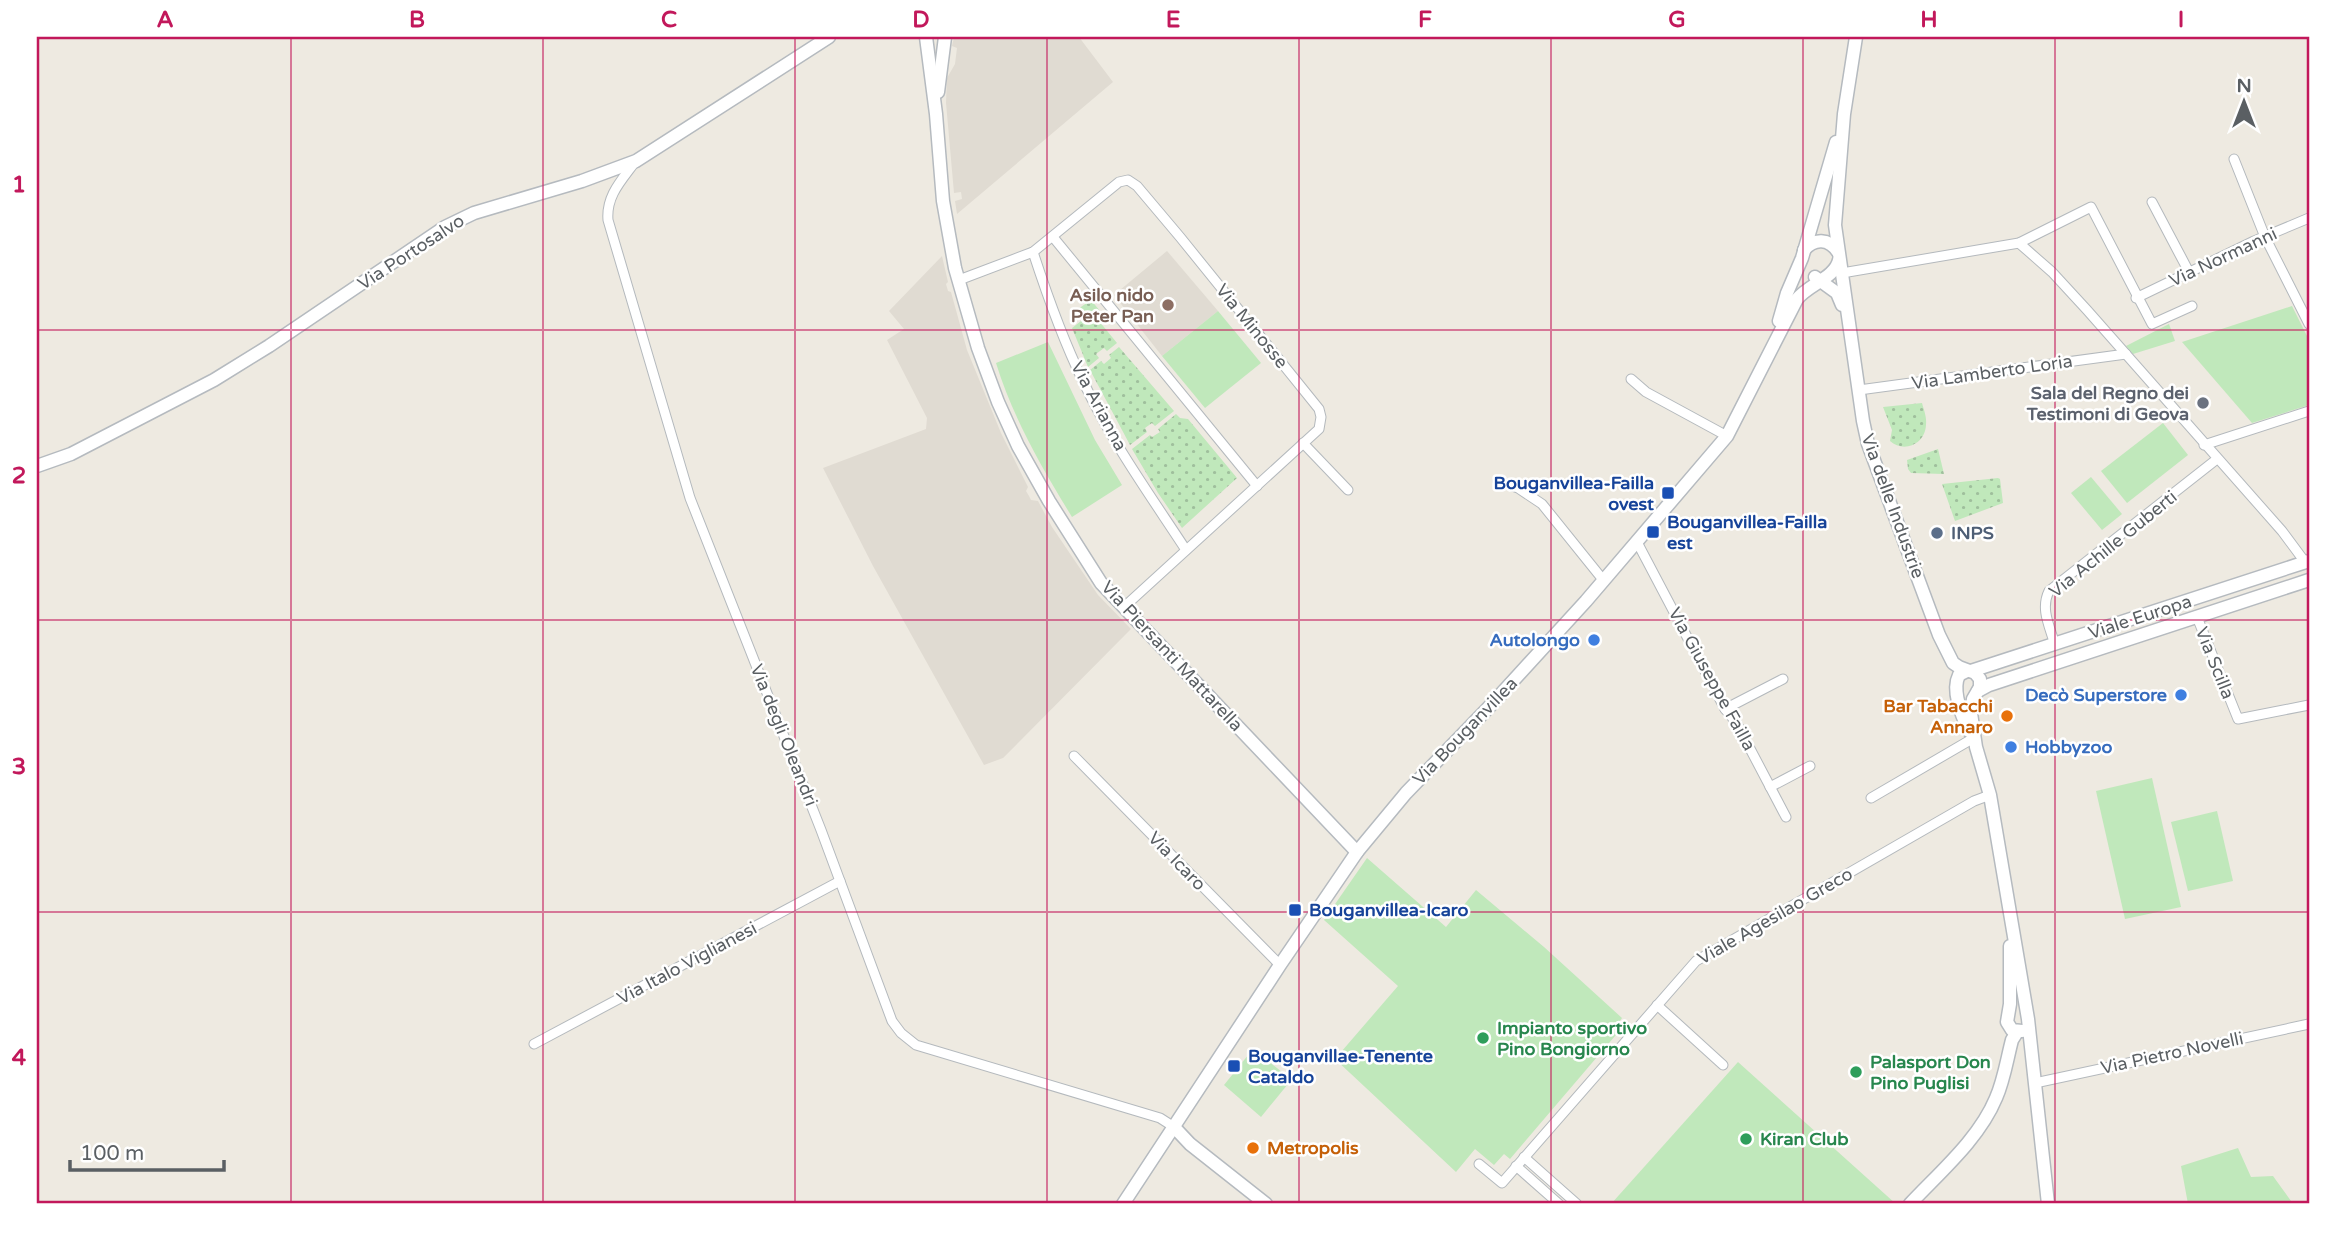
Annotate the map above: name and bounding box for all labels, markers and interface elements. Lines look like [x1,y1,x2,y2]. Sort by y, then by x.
text: A [156,6,174,34]
text: B [409,6,425,34]
text: C [661,6,677,34]
text: D [912,6,930,34]
text: E [1166,6,1180,34]
text: F [1418,6,1432,34]
text: G [1668,6,1686,34]
text: H [1920,6,1938,34]
text: I [2178,6,2184,34]
north arrow [2210,66,2280,136]
text: N [2236,75,2252,97]
text: 1 [12,171,26,199]
street label: Via Portosalvo [354,209,468,295]
street label: Via Normanni [2165,222,2281,292]
street label: Via Minosse [1211,279,1293,373]
place label: Asilo nido Peter Pan [1070,284,1154,327]
marker: Asilo nido Peter Pan [1160,297,1176,313]
street label: Via Lamberto Loria [1910,350,2074,394]
street label: Via Arianna [1066,357,1132,455]
place label: Sala del Regno dei Testimoni di Geova [2026,382,2189,425]
marker: Sala del Regno dei Testimoni di Geova [2195,395,2211,411]
street label: Via delle Industrie [1857,431,1929,581]
text: 2 [12,462,26,490]
place label: Bouganvillea-Failla ovest [1494,472,1654,515]
marker: Bouganvillea-Failla ovest [1660,485,1676,501]
street label: Via Achille Guberti [2045,486,2181,602]
place label: Bouganvillea-Failla est [1667,511,1827,554]
place label: INPS [1951,522,1994,544]
marker: Bouganvillea-Failla est [1645,524,1661,540]
marker: INPS [1929,525,1945,541]
street label: Via Piersanti Mattarella [1097,576,1247,736]
street label: Viale Europa [2085,590,2195,644]
street label: Via Giuseppe Failla [1664,604,1760,754]
street label: Via Scilla [2191,624,2239,702]
place label: Autolongo [1489,629,1580,651]
marker: Autolongo [1586,632,1602,648]
street label: Via degli Oleandri [746,661,822,809]
street label: Via Bouganvillea [1408,672,1522,790]
place label: Decò Superstore [2025,684,2167,706]
marker: Decò Superstore [2173,687,2189,703]
place label: Bar Tabacchi Annaro [1883,695,1993,738]
marker: Bar Tabacchi Annaro [1999,708,2015,724]
place label: Hobbyzoo [2025,736,2112,758]
marker: Hobbyzoo [2003,739,2019,755]
text: 3 [12,753,26,781]
street label: Via Icaro [1143,827,1211,895]
street label: Viale Agesilao Greco [1694,863,1856,969]
place label: Bouganvillea-Icaro [1309,899,1468,921]
marker: Bouganvillea-Icaro [1287,902,1303,918]
street label: Via Italo Viglianesi [613,917,761,1009]
place label: Impianto sportivo Pino Bongiorno [1497,1017,1647,1060]
street label: Via Pietro Novelli [2099,1027,2245,1079]
marker: Impianto sportivo Pino Bongiorno [1475,1030,1491,1046]
text: 4 [12,1044,27,1072]
place label: Bouganvillae-Tenente Cataldo [1248,1045,1433,1088]
place label: Palasport Don Pino Puglisi [1870,1051,1991,1094]
marker: Bouganvillae-Tenente Cataldo [1226,1058,1242,1074]
marker: Palasport Don Pino Puglisi [1848,1064,1864,1080]
place label: Kiran Club [1760,1128,1849,1150]
scale bar [70,1129,224,1173]
marker: Kiran Club [1738,1131,1754,1147]
place label: Metropolis [1267,1137,1359,1159]
marker: Metropolis [1245,1140,1261,1156]
text: 100 m [80,1141,144,1166]

